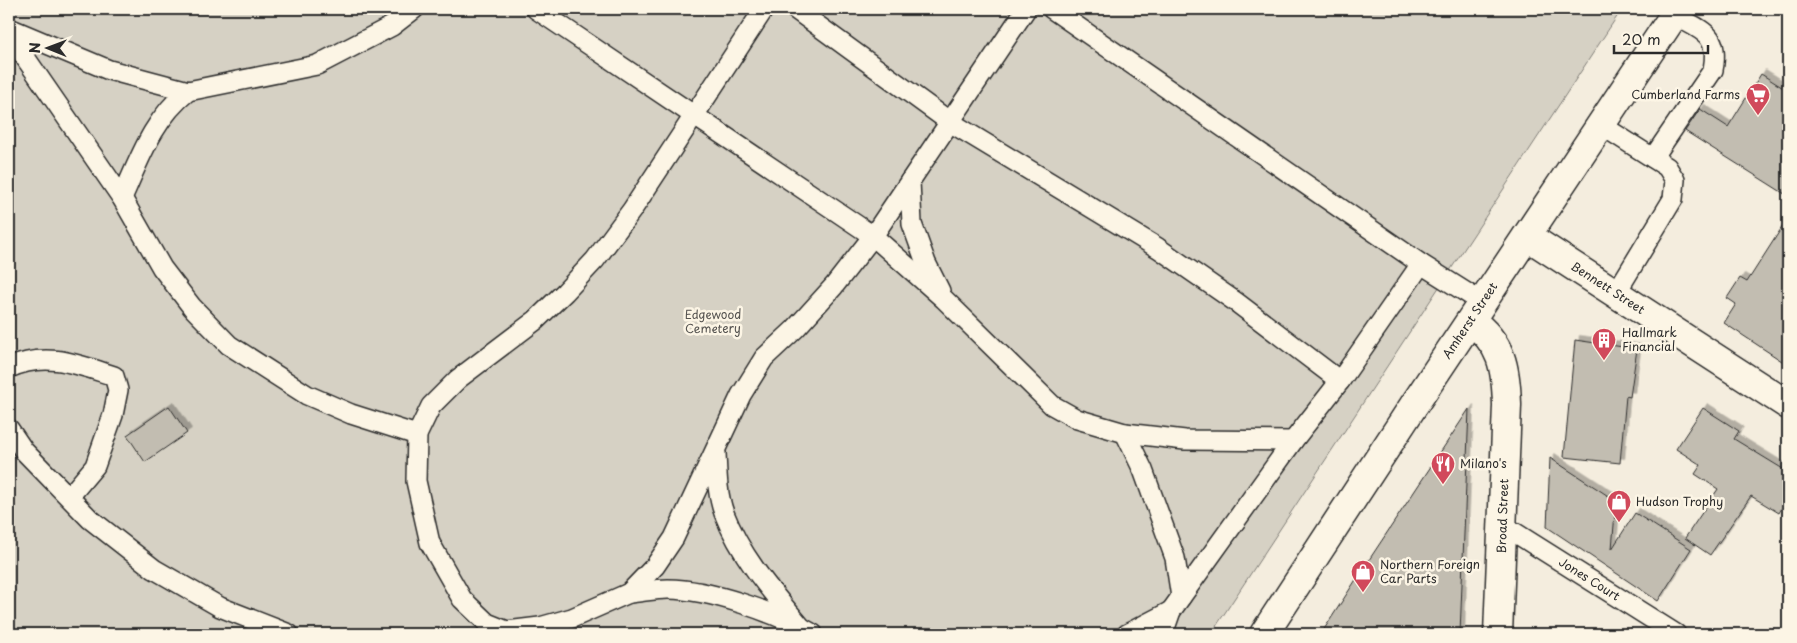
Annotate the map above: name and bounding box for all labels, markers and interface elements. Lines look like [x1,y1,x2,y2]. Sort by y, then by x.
north arrow [22,22,72,72]
scale bar [1614,22,1708,54]
text: 20 m [1622,27,1661,50]
text: N [24,42,45,53]
supermarket icon: Cumberland Farms [1745,82,1771,116]
place label: Cumberland Farms [1631,85,1740,103]
street label: Bennett Street [1568,257,1649,318]
street label: Amherst Street [1437,278,1501,362]
park label: Edgewood Cemetery [685,305,741,337]
place label: Hallmark Financial [1622,323,1677,355]
building icon: Hallmark Financial [1591,327,1617,361]
restaurant icon: Milano's [1430,451,1456,485]
place label: Milano's [1460,454,1507,472]
street label: Broad Street [1492,478,1512,554]
shop icon: Hudson Trophy [1606,489,1632,523]
place label: Hudson Trophy [1636,492,1723,510]
street label: Jones Court [1556,552,1624,605]
place label: Northern Foreign Car Parts [1380,555,1480,587]
shop icon: Northern Foreign Car Parts [1350,559,1376,593]

